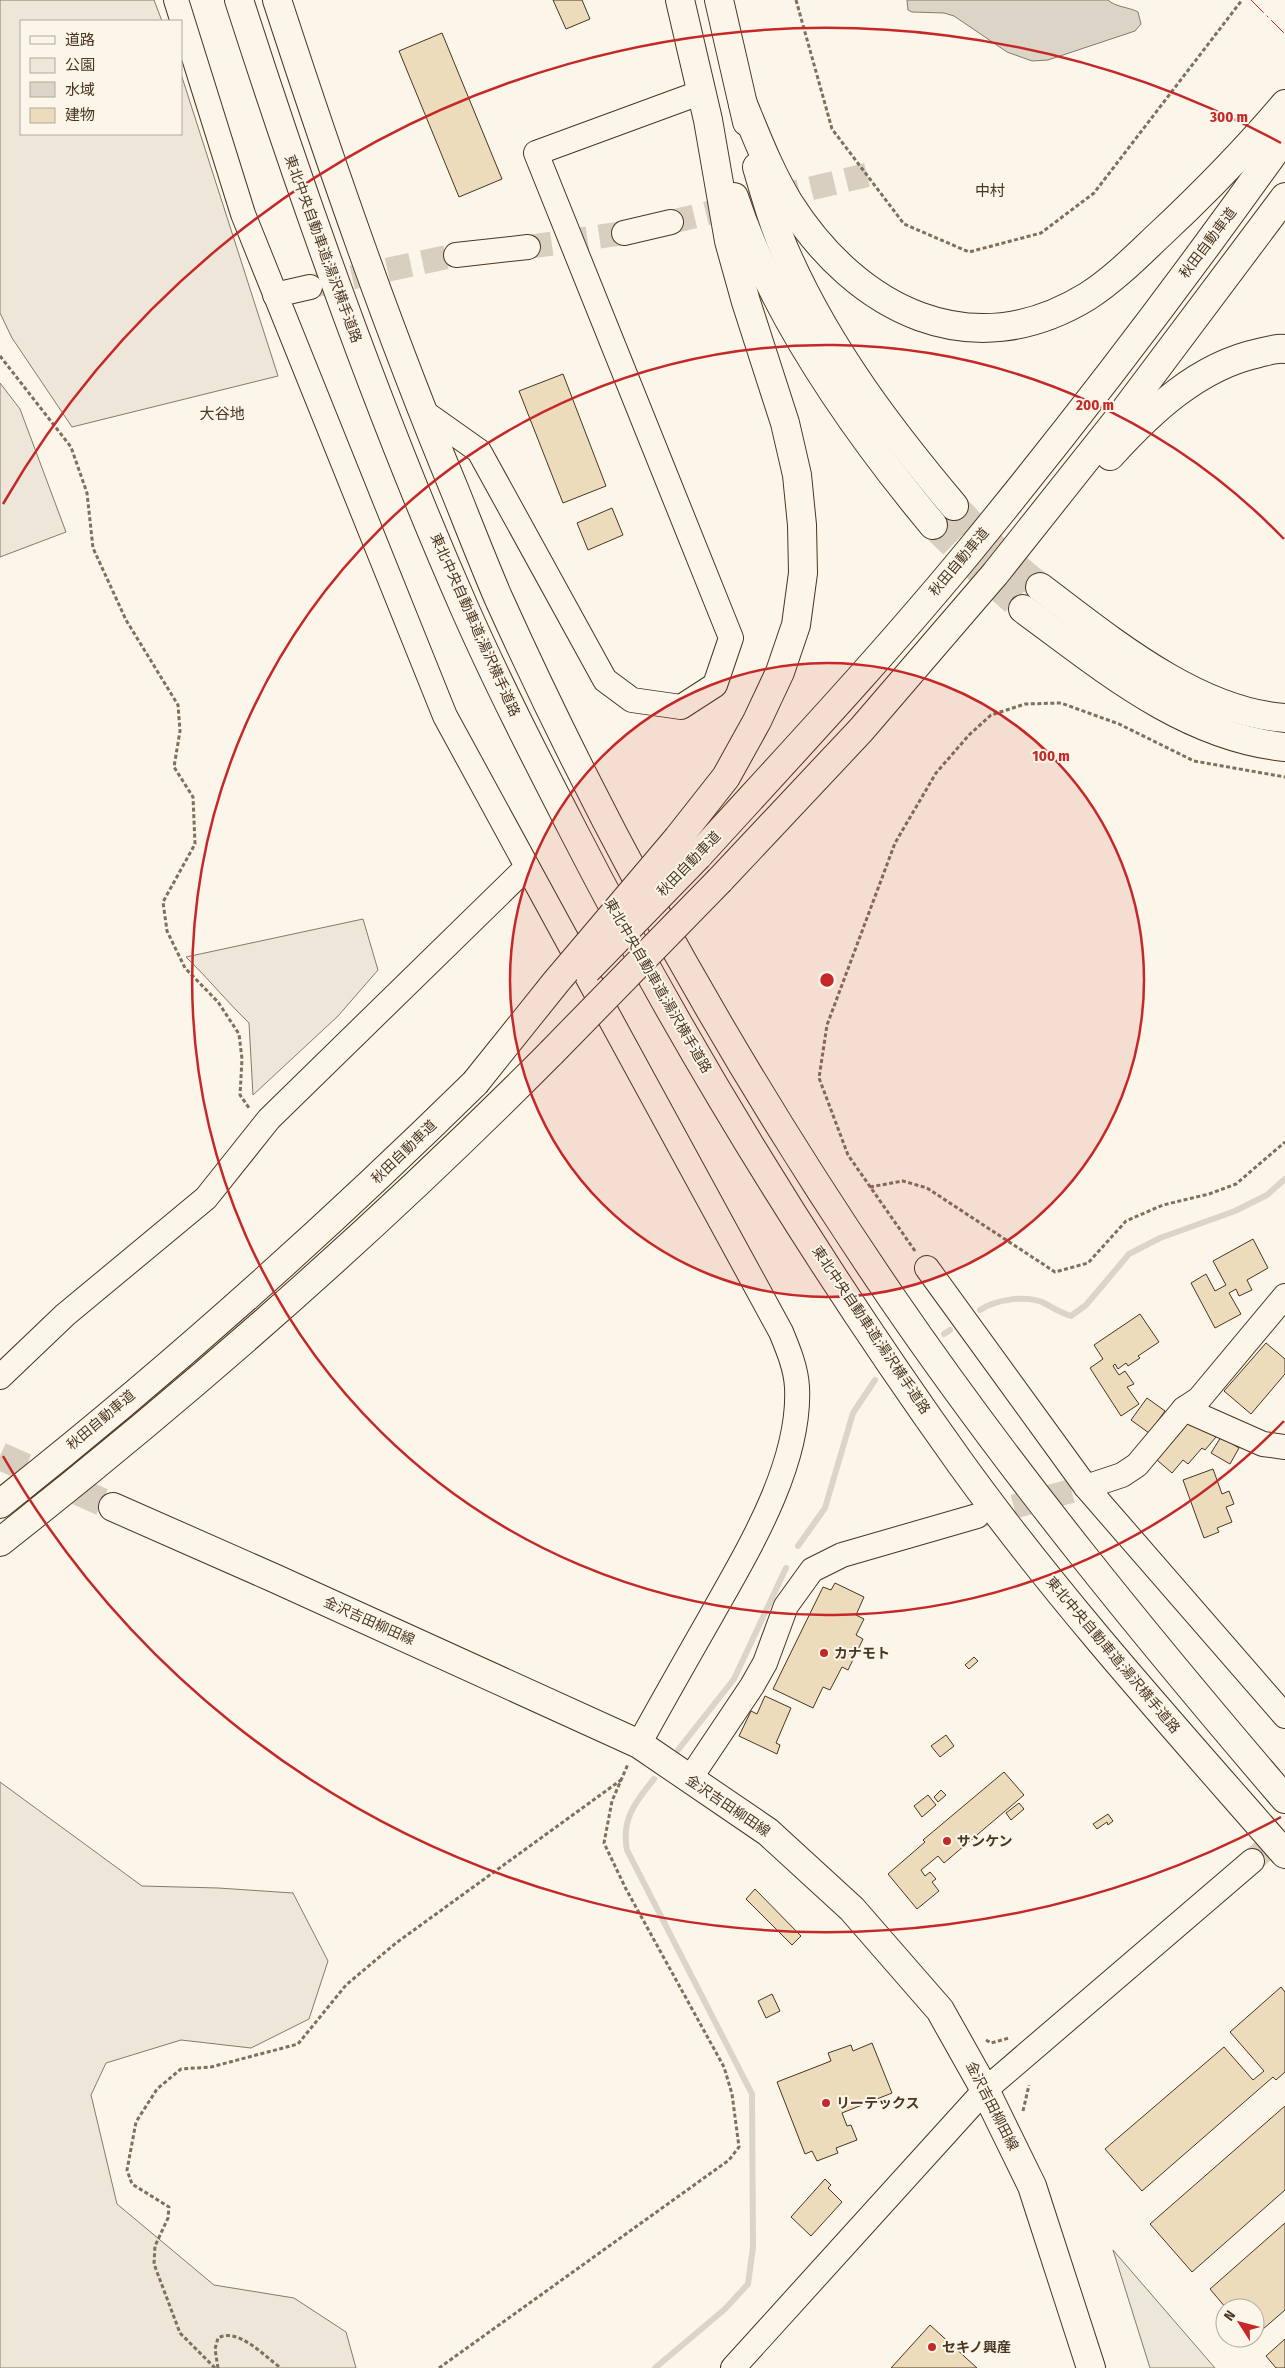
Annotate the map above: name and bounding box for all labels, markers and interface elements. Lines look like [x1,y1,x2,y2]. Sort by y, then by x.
legend [20,20,182,135]
text: 道路 [65,31,95,49]
text: 公園 [65,56,95,74]
text: 水域 [65,81,95,99]
text: 建物 [65,106,95,124]
text: 300 m [1209,108,1248,126]
street label: 東北中央自動車道;湯沢横手道路 [281,153,365,345]
district label: 中村 [975,182,1005,200]
street label: 秋田自動車道 [1176,204,1240,282]
text: 200 m [1075,396,1114,414]
district label: 大谷地 [199,405,245,423]
street label: 秋田自動車道 [925,524,993,600]
street label: 東北中央自動車道;湯沢横手道路 [427,531,523,719]
text: 100 m [1032,747,1070,765]
street label: 秋田自動車道 [654,828,724,900]
street label: 東北中央自動車道;湯沢横手道路 [601,896,715,1076]
centre of rings [818,971,836,989]
street label: 秋田自動車道 [368,1117,440,1187]
street label: 東北中央自動車道;湯沢横手道路 [808,1243,934,1417]
street label: 秋田自動車道 [63,1386,139,1454]
street label: 東北中央自動車道;湯沢横手道路 [1043,1573,1183,1737]
street label: 金沢吉田柳田線 [321,1593,417,1649]
place label: カナモト [834,1645,890,1662]
marker: カナモト [818,1647,830,1659]
street label: 金沢吉田柳田線 [683,1772,773,1840]
place label: サンケン [957,1833,1013,1850]
marker: サンケン [941,1835,953,1847]
street label: 金沢吉田柳田線 [962,2058,1022,2154]
place label: リーテックス [836,2095,920,2112]
marker: リーテックス [820,2097,832,2109]
north arrow [1215,2298,1265,2348]
text: N [1221,2307,1239,2324]
place label: セキノ興産 [942,2339,1011,2356]
marker: セキノ興産 [926,2341,938,2353]

